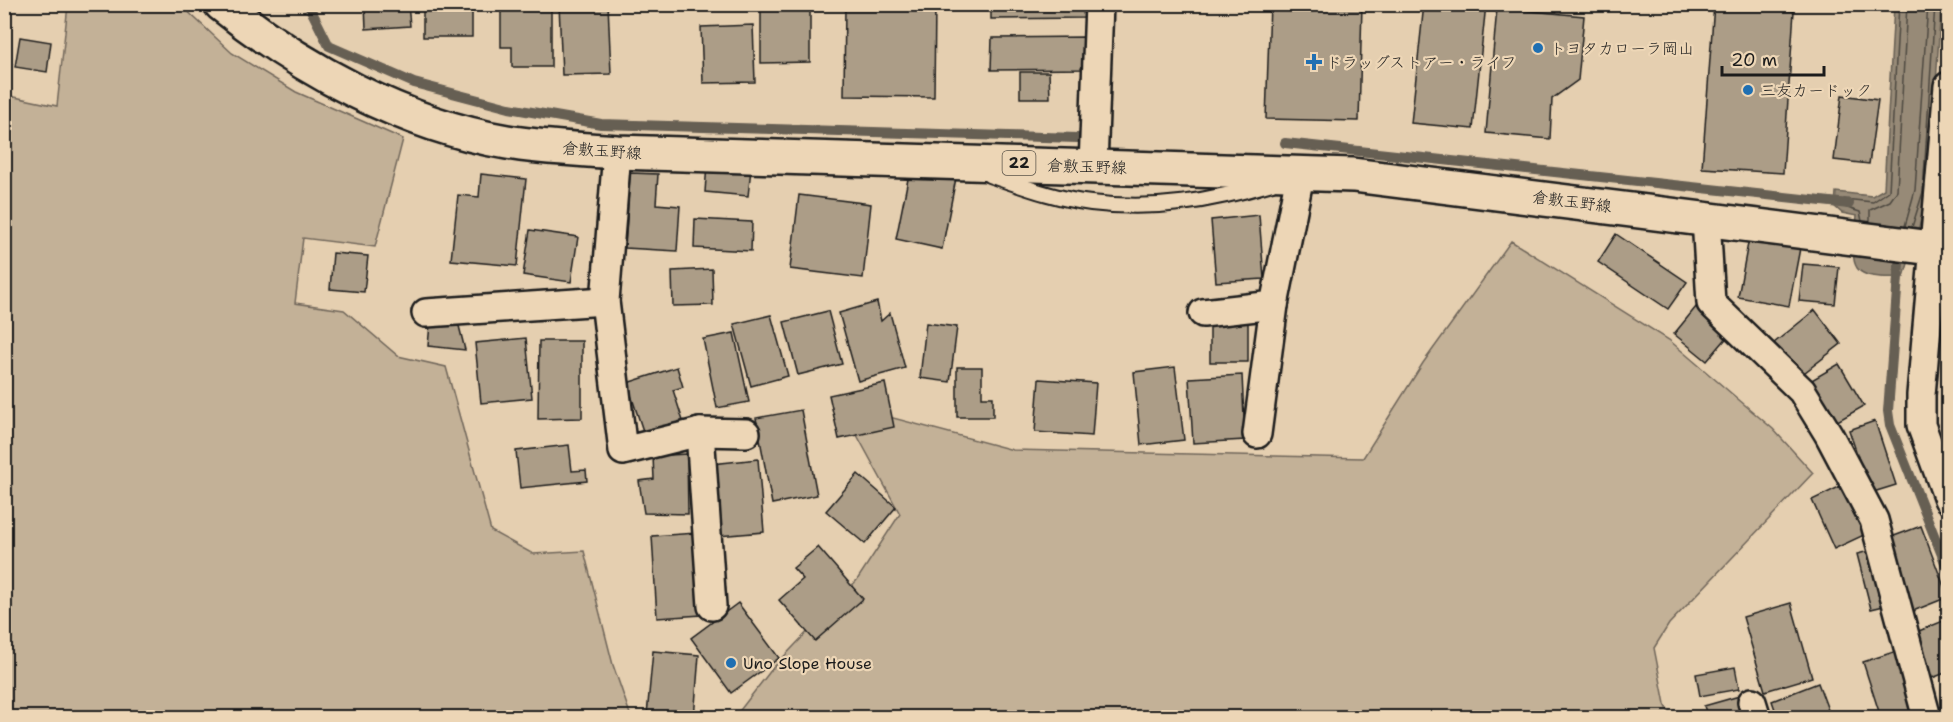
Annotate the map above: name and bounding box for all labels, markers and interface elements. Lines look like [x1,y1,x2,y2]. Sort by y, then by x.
place label: トヨタカローラ岡山 [1550,38,1694,59]
scale bar [1722,39,1824,77]
marker: トヨタカローラ岡山 [1531,41,1545,55]
text: 20 m [1731,48,1777,72]
place label: ドラッグストアー・ライフ [1326,52,1517,73]
marker: ドラッグストアー・ライフ [1307,55,1321,69]
place label: 三友カードック [1760,80,1872,101]
marker: 三友カードック [1741,83,1755,97]
street label: 倉敷玉野線 [561,137,643,164]
road number: 22 [1002,151,1036,175]
street label: 倉敷玉野線 [1047,155,1127,178]
street label: 倉敷玉野線 [1531,186,1613,217]
place label: Uno Slope House [743,653,872,674]
marker: Uno Slope House [724,656,738,670]

